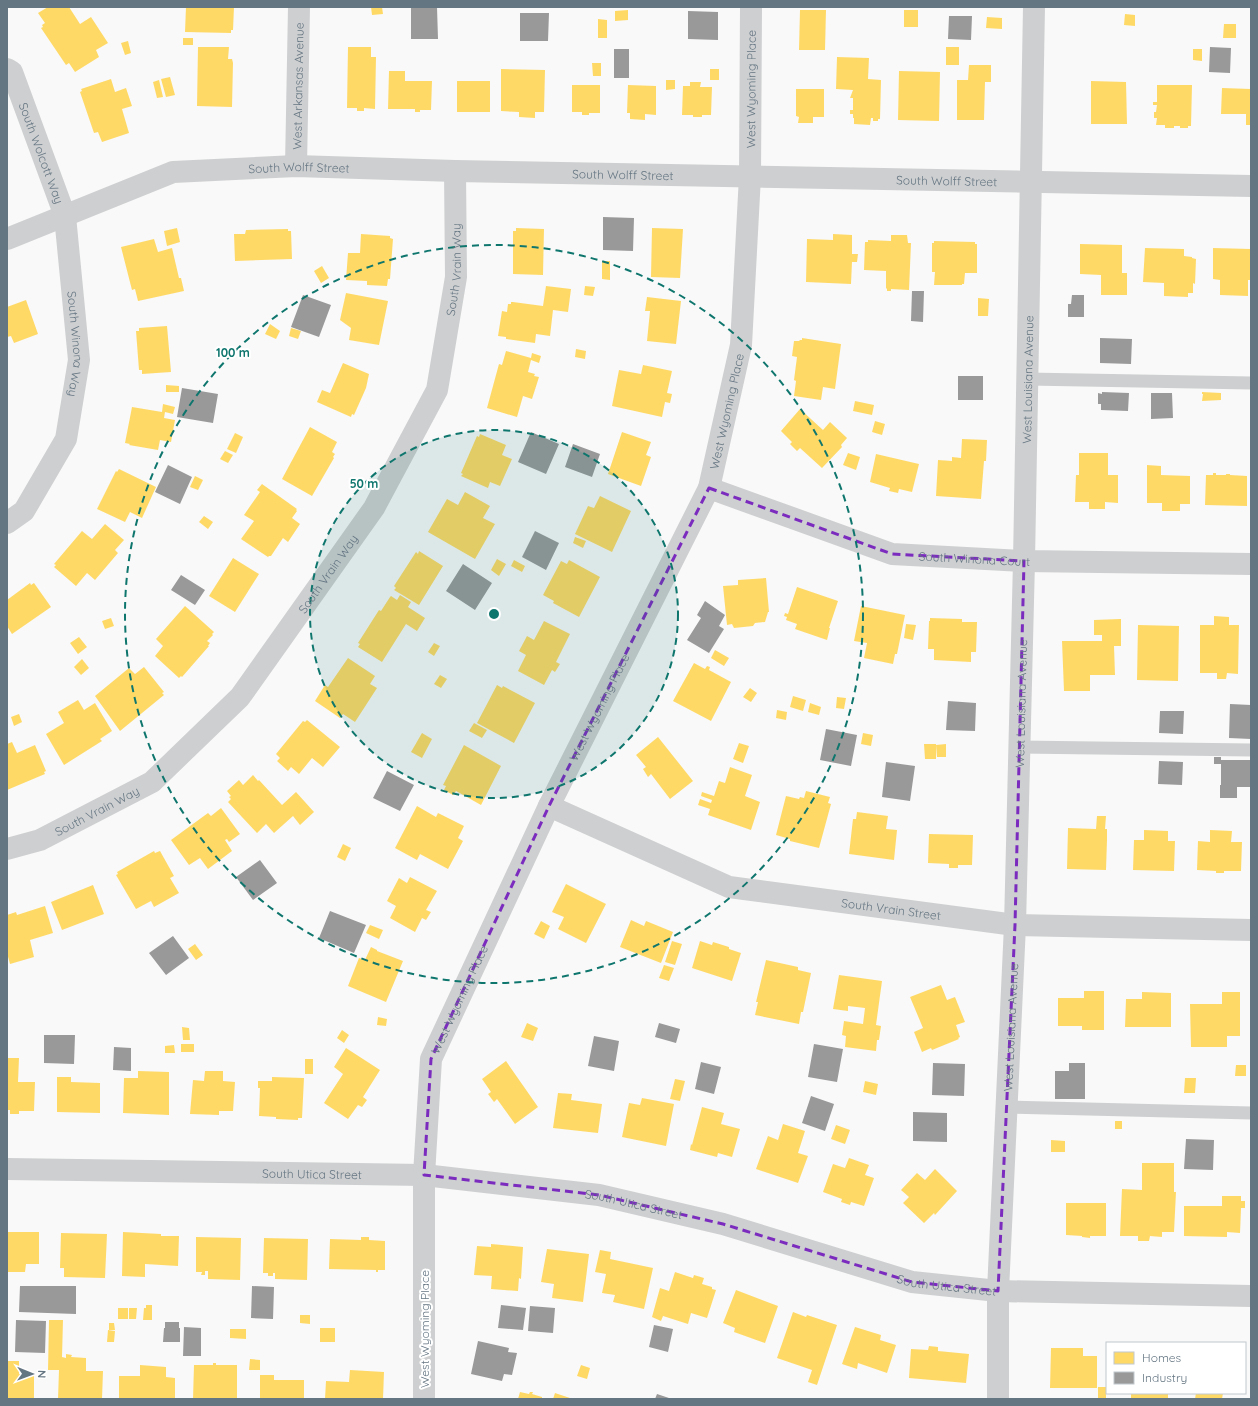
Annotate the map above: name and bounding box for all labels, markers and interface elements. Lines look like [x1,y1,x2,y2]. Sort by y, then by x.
street label: West Arkansas Avenue [289,22,306,150]
street label: West Wyoming Place [743,30,758,148]
street label: South Wolcott Way [16,100,67,206]
street label: South Wolff Street [248,158,350,176]
street label: South Wolff Street [572,166,673,183]
street label: South Wolff Street [896,172,997,189]
street label: South Vrain Way [442,223,464,317]
street label: South Winona Way [65,290,87,398]
street label: West Louisiana Avenue [1019,315,1036,444]
text: 100 m [216,345,250,360]
street label: West Wyoming Place [706,352,746,471]
text: 50 m [350,476,378,491]
street label: South Vrain Way [295,531,361,616]
street label: South Winona Court [918,548,1030,569]
centre of rings [487,607,501,621]
street label: West Louisiana Avenue [1011,639,1030,768]
street label: West Wyoming Place [565,651,632,763]
street label: South Vrain Way [52,783,141,839]
street label: South Vrain Street [841,895,942,923]
street label: West Wyoming Place [427,942,491,1056]
street label: West Louisiana Avenue [1000,963,1021,1092]
street label: South Utica Street [262,1165,362,1182]
street label: South Utica Street [584,1186,684,1222]
street label: West Wyoming Place [417,1270,432,1388]
street label: South Utica Street [895,1270,997,1298]
legend [1106,1342,1246,1394]
text: Homes [1142,1350,1182,1365]
north arrow [12,1354,52,1394]
text: N [35,1370,49,1378]
text: Industry [1142,1370,1187,1385]

